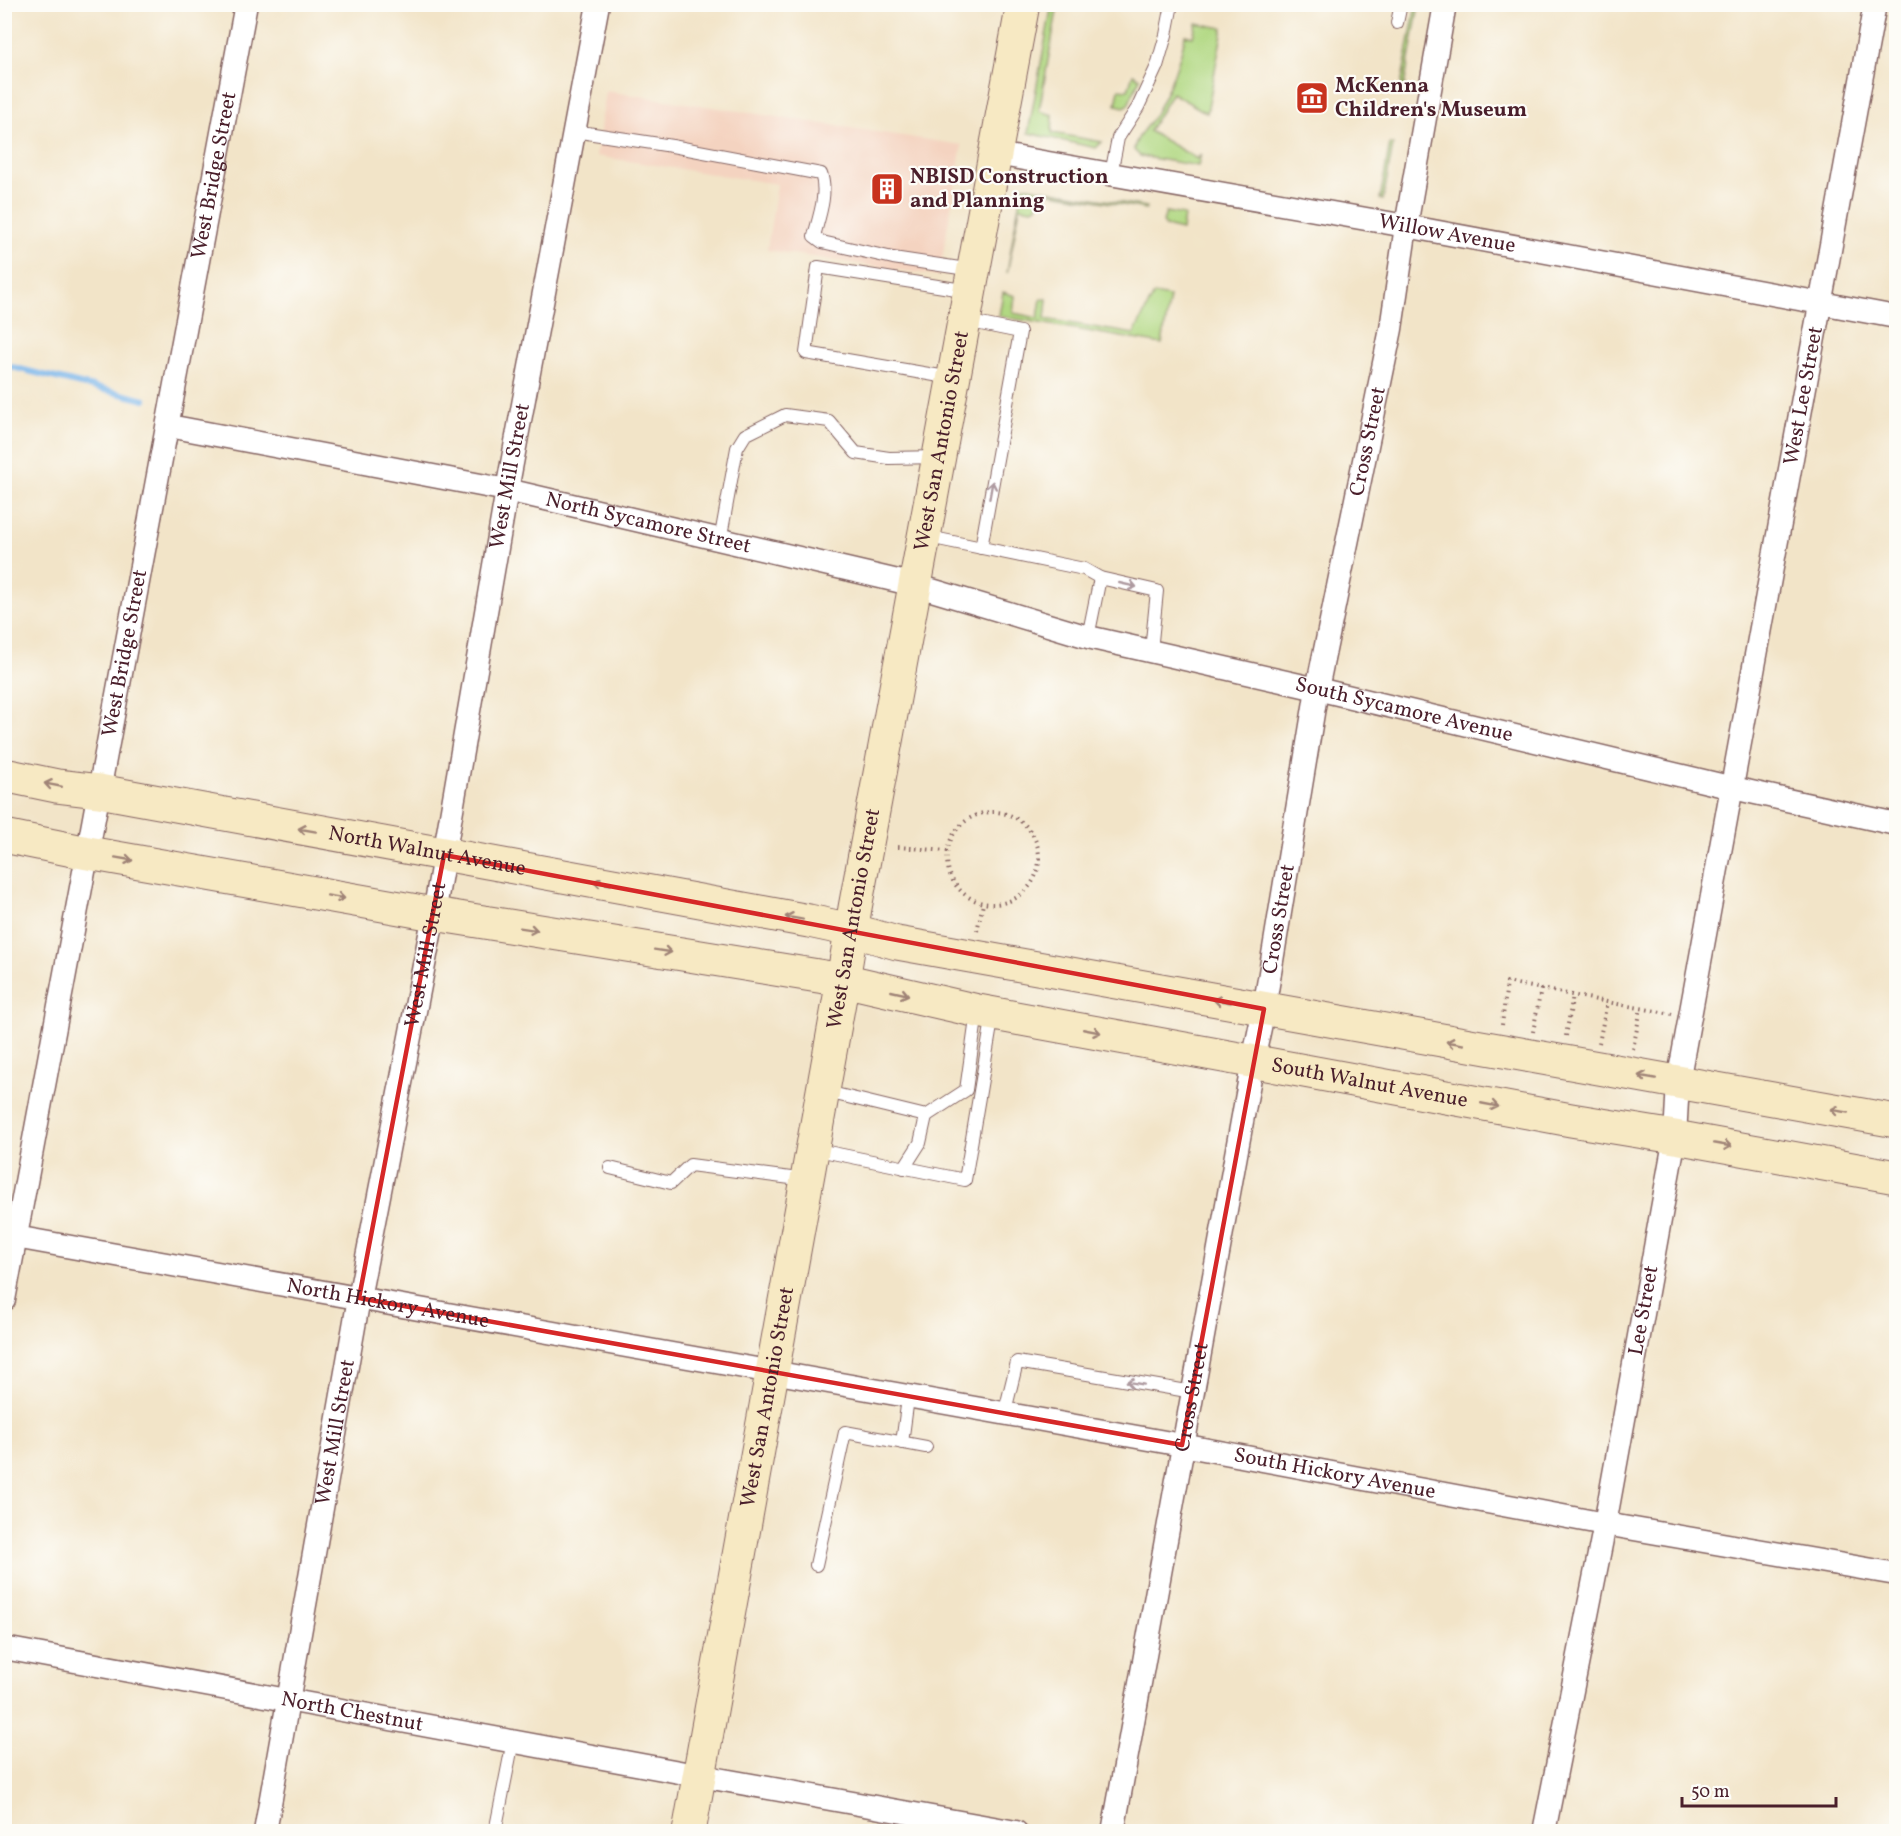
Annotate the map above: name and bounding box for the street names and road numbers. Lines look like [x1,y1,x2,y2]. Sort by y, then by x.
street label: West Bridge Street [184,89,244,262]
street label: Willow Avenue [1376,207,1518,261]
street label: West Lee Street [1776,324,1830,468]
street label: West San Antonio Street [907,328,977,553]
street label: Cross Street [1343,384,1393,499]
street label: West Mill Street [483,401,537,551]
street label: North Sycamore Street [543,485,754,561]
street label: West Bridge Street [95,567,155,739]
street label: South Sycamore Avenue [1292,670,1516,750]
street label: West San Antonio Street [820,806,888,1031]
street label: North Walnut Avenue [326,819,528,883]
street label: Cross Street [1256,862,1302,976]
street label: West Mill Street [398,880,454,1030]
street label: South Walnut Avenue [1269,1051,1470,1115]
street label: Lee Street [1621,1263,1666,1358]
street label: North Hickory Avenue [284,1271,492,1336]
street label: West San Antonio Street [733,1284,802,1510]
street label: Cross Street [1168,1340,1216,1454]
street label: West Mill Street [308,1357,362,1507]
street label: South Hickory Avenue [1232,1440,1438,1507]
street label: North Chestnut [279,1685,426,1739]

